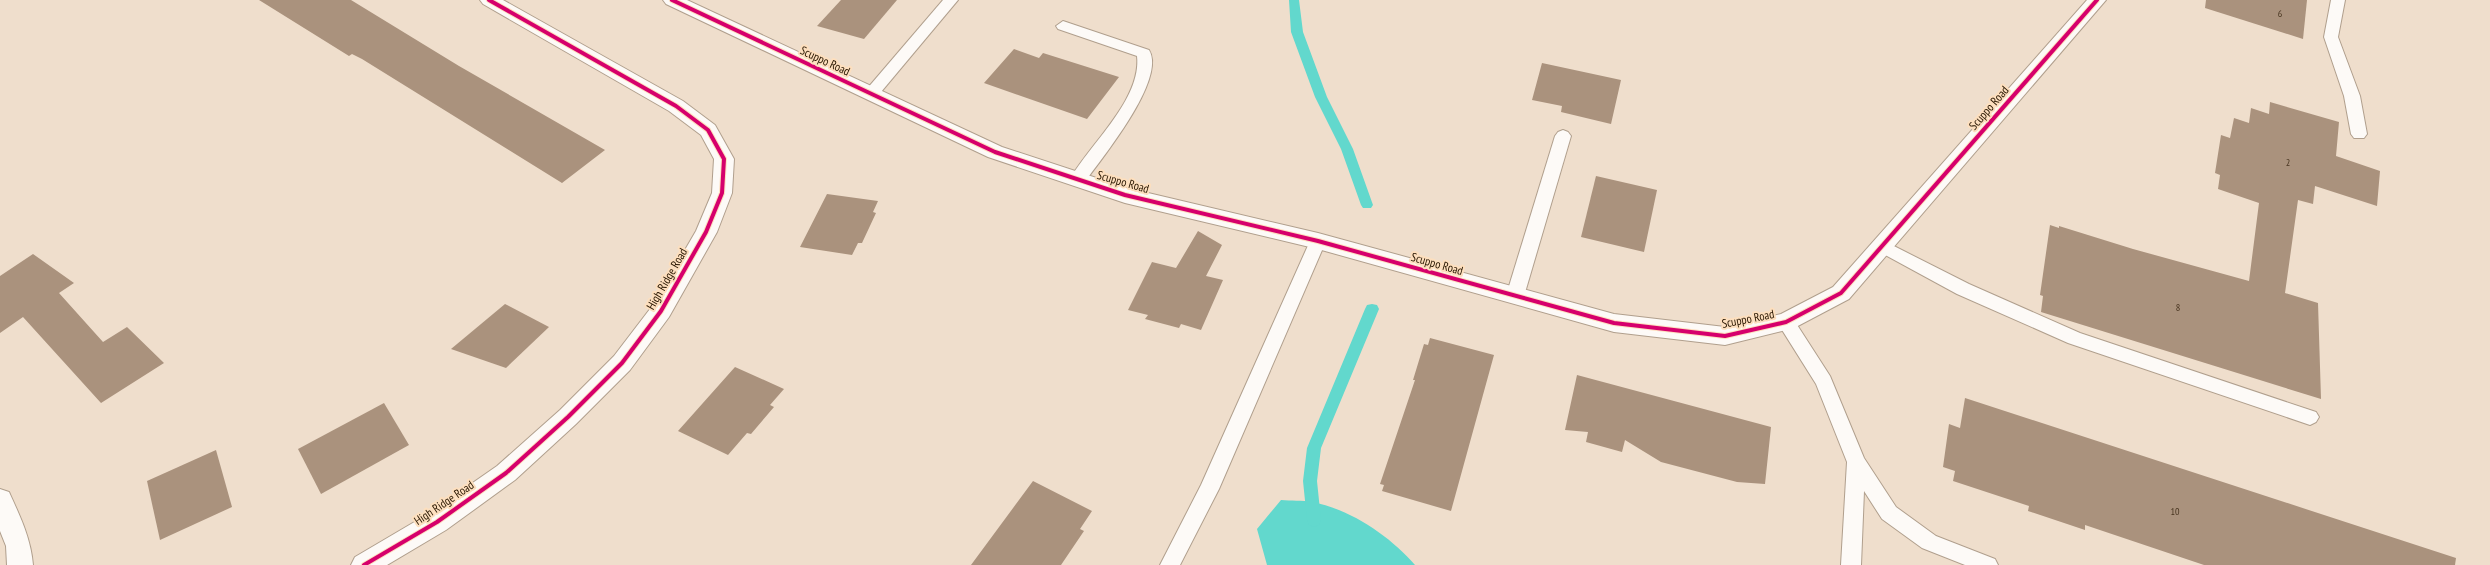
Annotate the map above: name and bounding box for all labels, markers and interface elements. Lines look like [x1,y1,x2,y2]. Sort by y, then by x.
house number: 6 [2278,7,2283,20]
street label: Scuppo Road [798,42,853,79]
street label: Scuppo Road [1965,83,2012,133]
house number: 2 [2286,156,2290,169]
street label: Scuppo Road [1095,167,1151,196]
street label: High Ridge Road [643,245,690,312]
street label: Scuppo Road [1409,249,1465,278]
house number: 8 [2176,301,2180,314]
street label: Scuppo Road [1720,306,1775,331]
street label: High Ridge Road [411,477,476,528]
house number: 10 [2171,505,2180,518]

